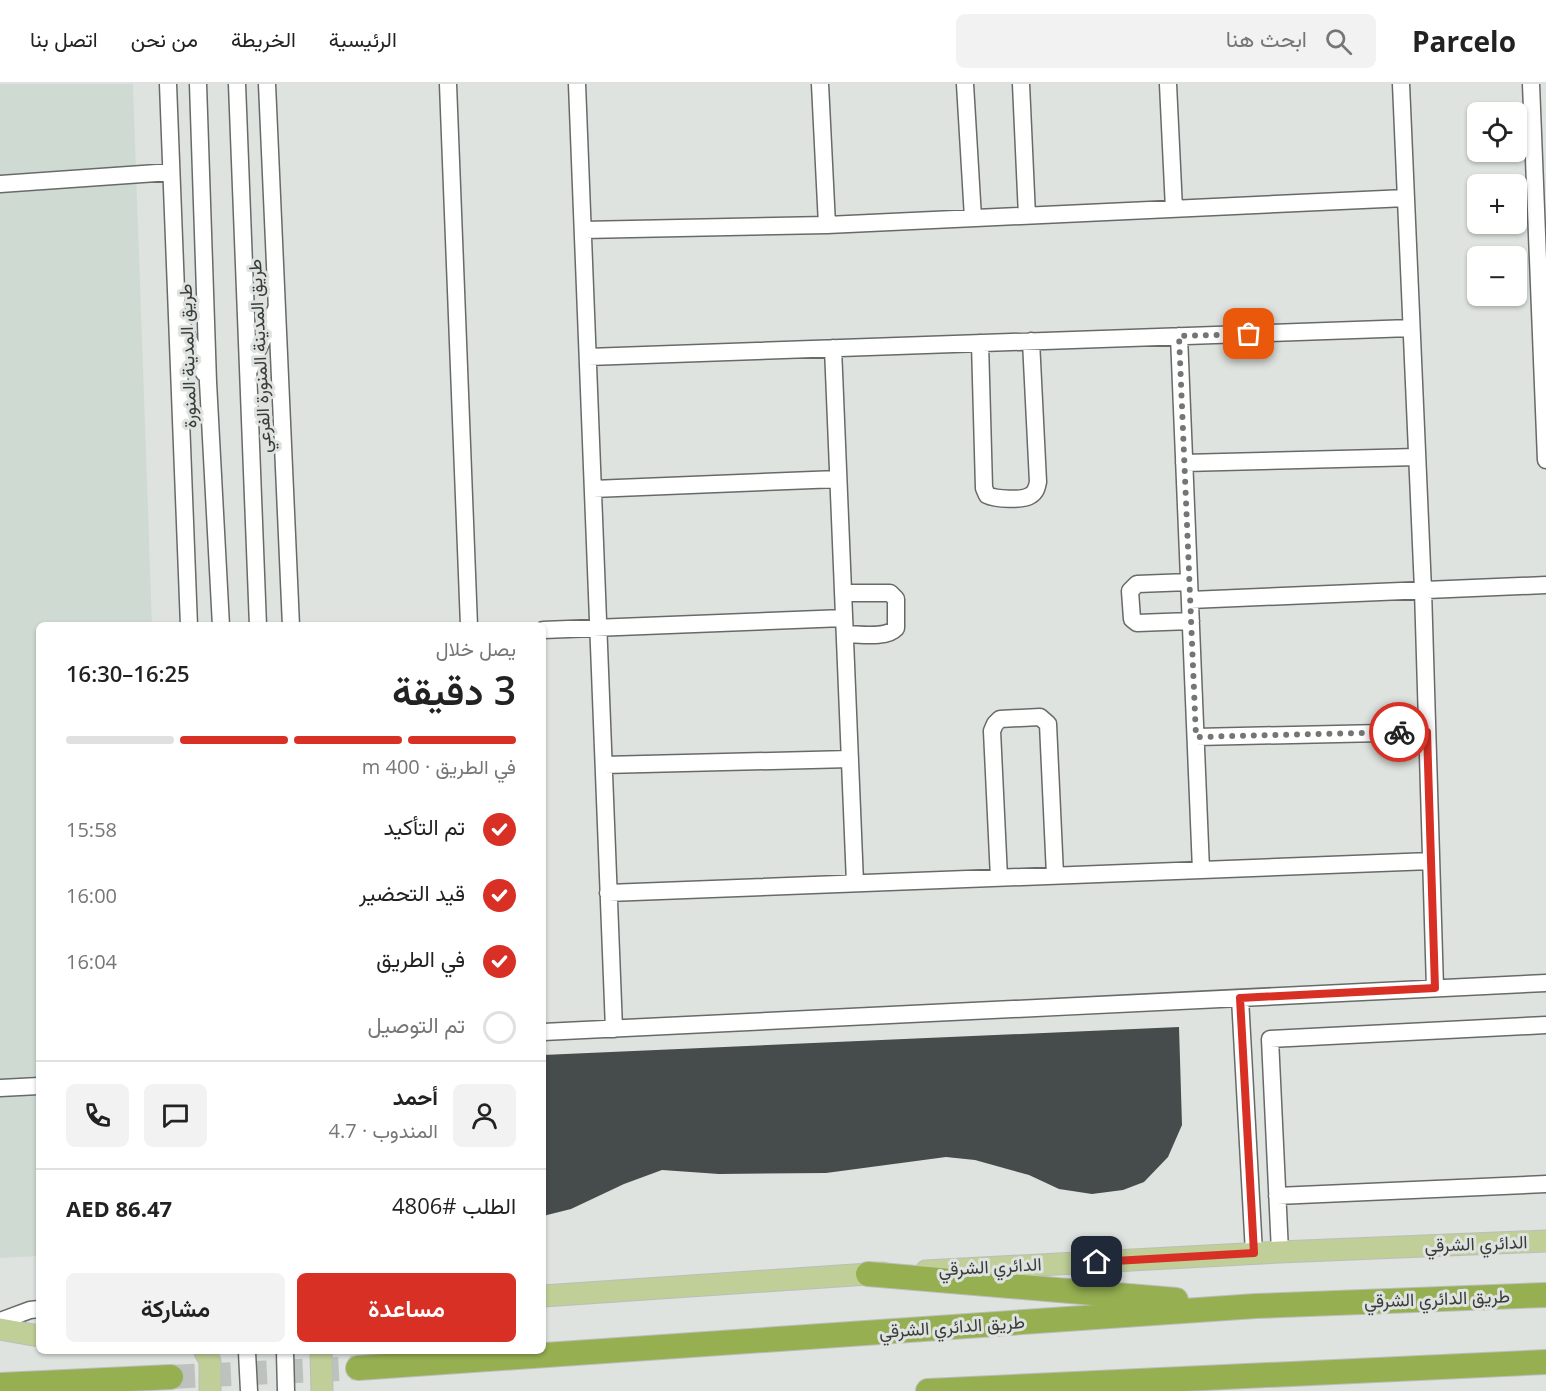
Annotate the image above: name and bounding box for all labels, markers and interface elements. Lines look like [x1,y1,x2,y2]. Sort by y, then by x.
search box [956,14,1376,68]
text: Parcelo [1412,22,1516,60]
text: ابحث هنا [1226,23,1307,53]
text: اتصل بنا [30,25,98,53]
text: من نحن [131,25,198,53]
text: الخريطة [231,25,296,53]
text: الرئيسية [329,25,397,53]
icon: search [1322,25,1355,58]
map controls [1467,102,1527,306]
button: locate [1467,102,1527,162]
button: + [1467,174,1527,234]
button: − [1467,246,1527,306]
street label: طريق المدينة المنورة الفرعي [242,258,280,454]
street label: طريق المدينة المنورة [172,283,202,429]
pin [1223,308,1274,359]
icon: bag [1232,317,1265,350]
text: يصل خلال [436,635,516,662]
text: 16:25–16:30 [66,658,190,688]
text: 3 دقيقة [392,663,516,716]
courier [1369,702,1429,762]
icon: bike [1383,716,1416,749]
text: في الطريق · 400 m [362,753,516,780]
text: تم التأكيد [384,811,465,841]
icon: check [483,813,516,846]
text: 15:58 [66,816,117,843]
text: قيد التحضير [359,877,465,907]
icon: check [483,879,516,912]
text: 16:00 [66,882,117,909]
text: في الطريق [376,943,465,973]
icon: check [483,945,516,978]
text: 16:04 [66,948,117,975]
text: تم التوصيل [368,1009,465,1039]
text: أحمد [393,1081,438,1111]
button: phone [66,1084,129,1147]
button: chat [144,1084,207,1147]
button: person [453,1084,516,1147]
text: المندوب · 4.7 [329,1117,438,1144]
text: الطلب #4806 [392,1190,516,1220]
text: AED 86.47 [66,1193,172,1223]
street label: الدائري الشرقي [1424,1229,1528,1261]
pin [1071,1236,1122,1287]
icon: home [1080,1245,1113,1278]
street label: الدائري الشرقي [938,1251,1042,1285]
button: مشاركة [66,1273,285,1342]
button: مساعدة [297,1273,516,1342]
street label: طريق الدائري الشرقي [1364,1283,1510,1317]
street label: طريق الدائري الشرقي [878,1309,1026,1347]

